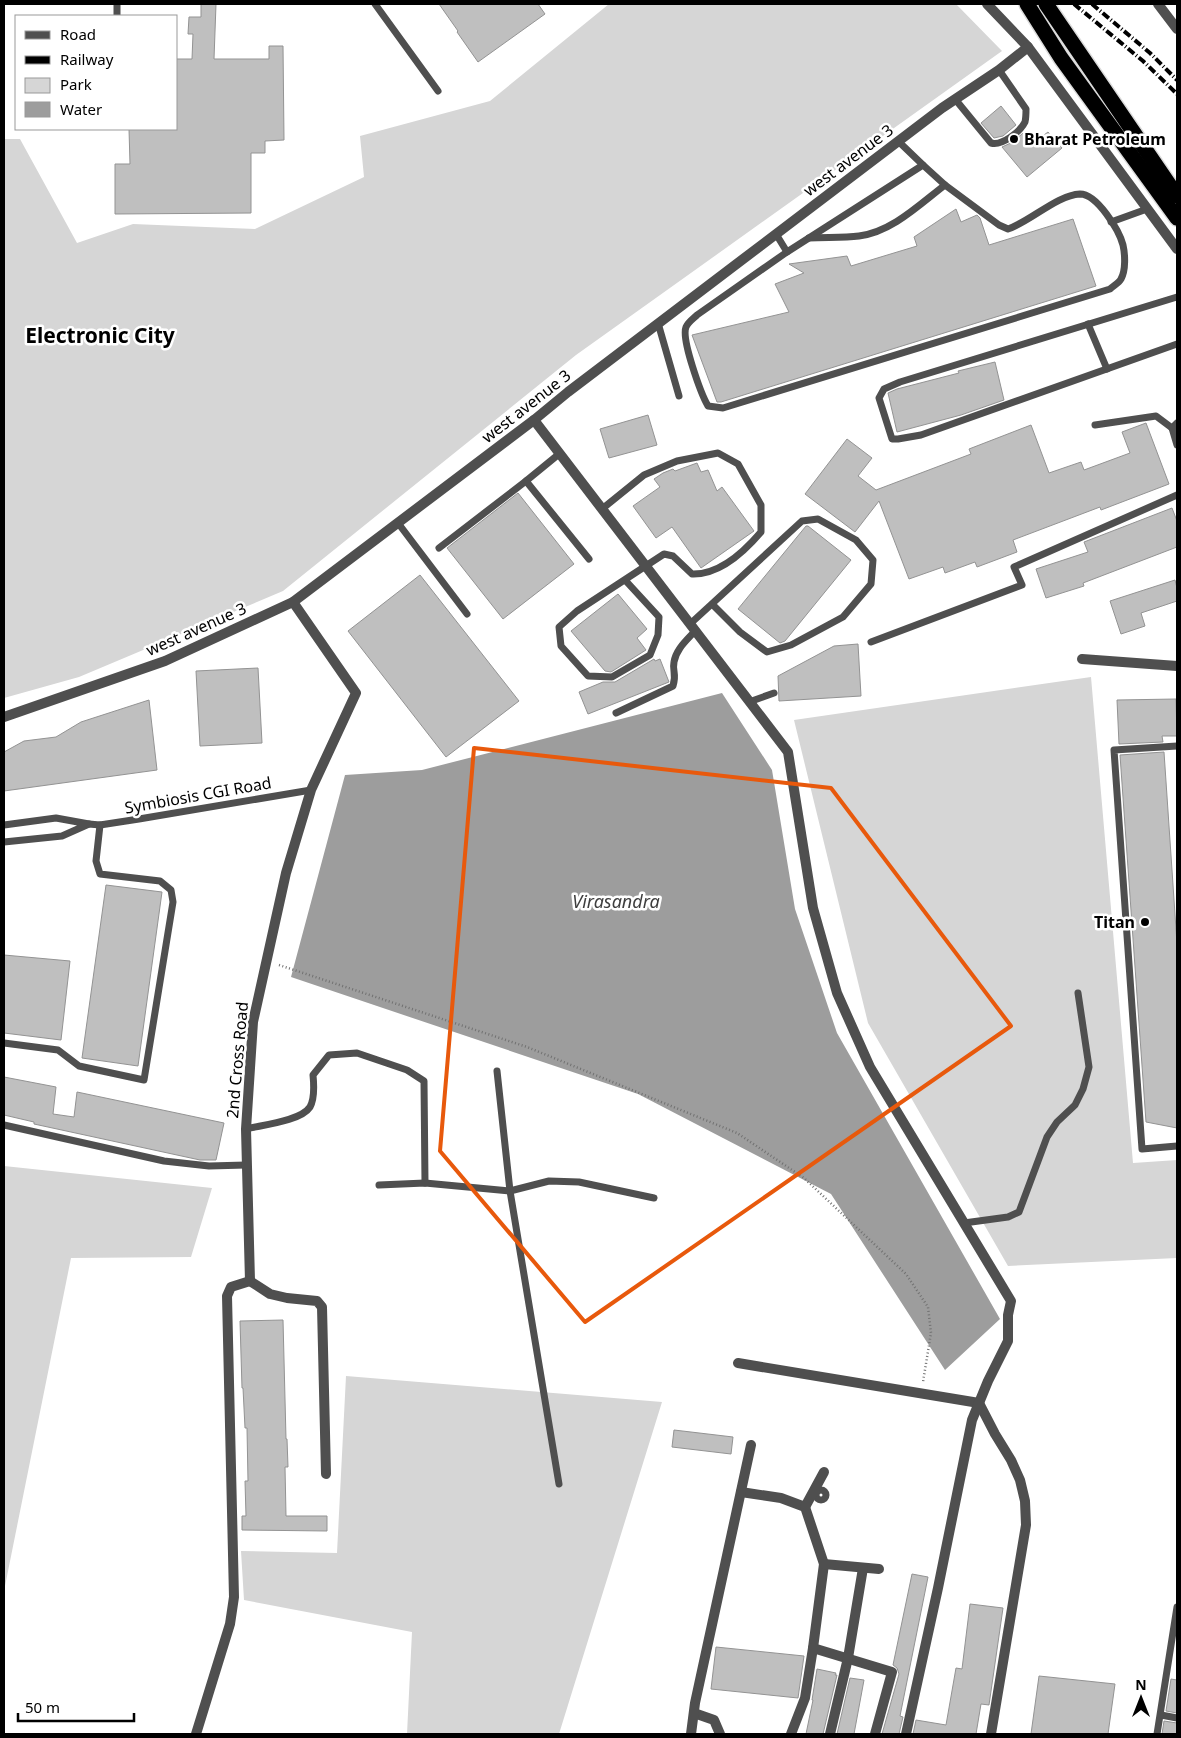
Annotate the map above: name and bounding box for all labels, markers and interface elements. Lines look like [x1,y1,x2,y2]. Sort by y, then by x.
legend [15,15,178,130]
text: Road [60,24,96,44]
text: Railway [60,49,114,69]
text: Park [60,74,92,94]
text: Water [60,99,102,119]
street label: west avenue 3 [798,119,898,201]
place label: Bharat Petroleum [1024,128,1166,150]
marker: Bharat Petroleum [1008,133,1020,145]
district label: Electronic City [25,321,175,349]
street label: west avenue 3 [477,364,575,448]
street label: west avenue 3 [142,597,250,661]
street label: Symbiosis CGI Road [123,771,273,819]
water label: Virasandra [572,889,660,913]
place label: Titan [1094,911,1135,933]
marker: Titan [1139,916,1151,928]
street label: 2nd Cross Road [221,1001,253,1119]
north arrow [1116,1673,1166,1723]
text: N [1135,1675,1147,1694]
scale bar [18,1690,134,1722]
text: 50 m [25,1697,60,1717]

